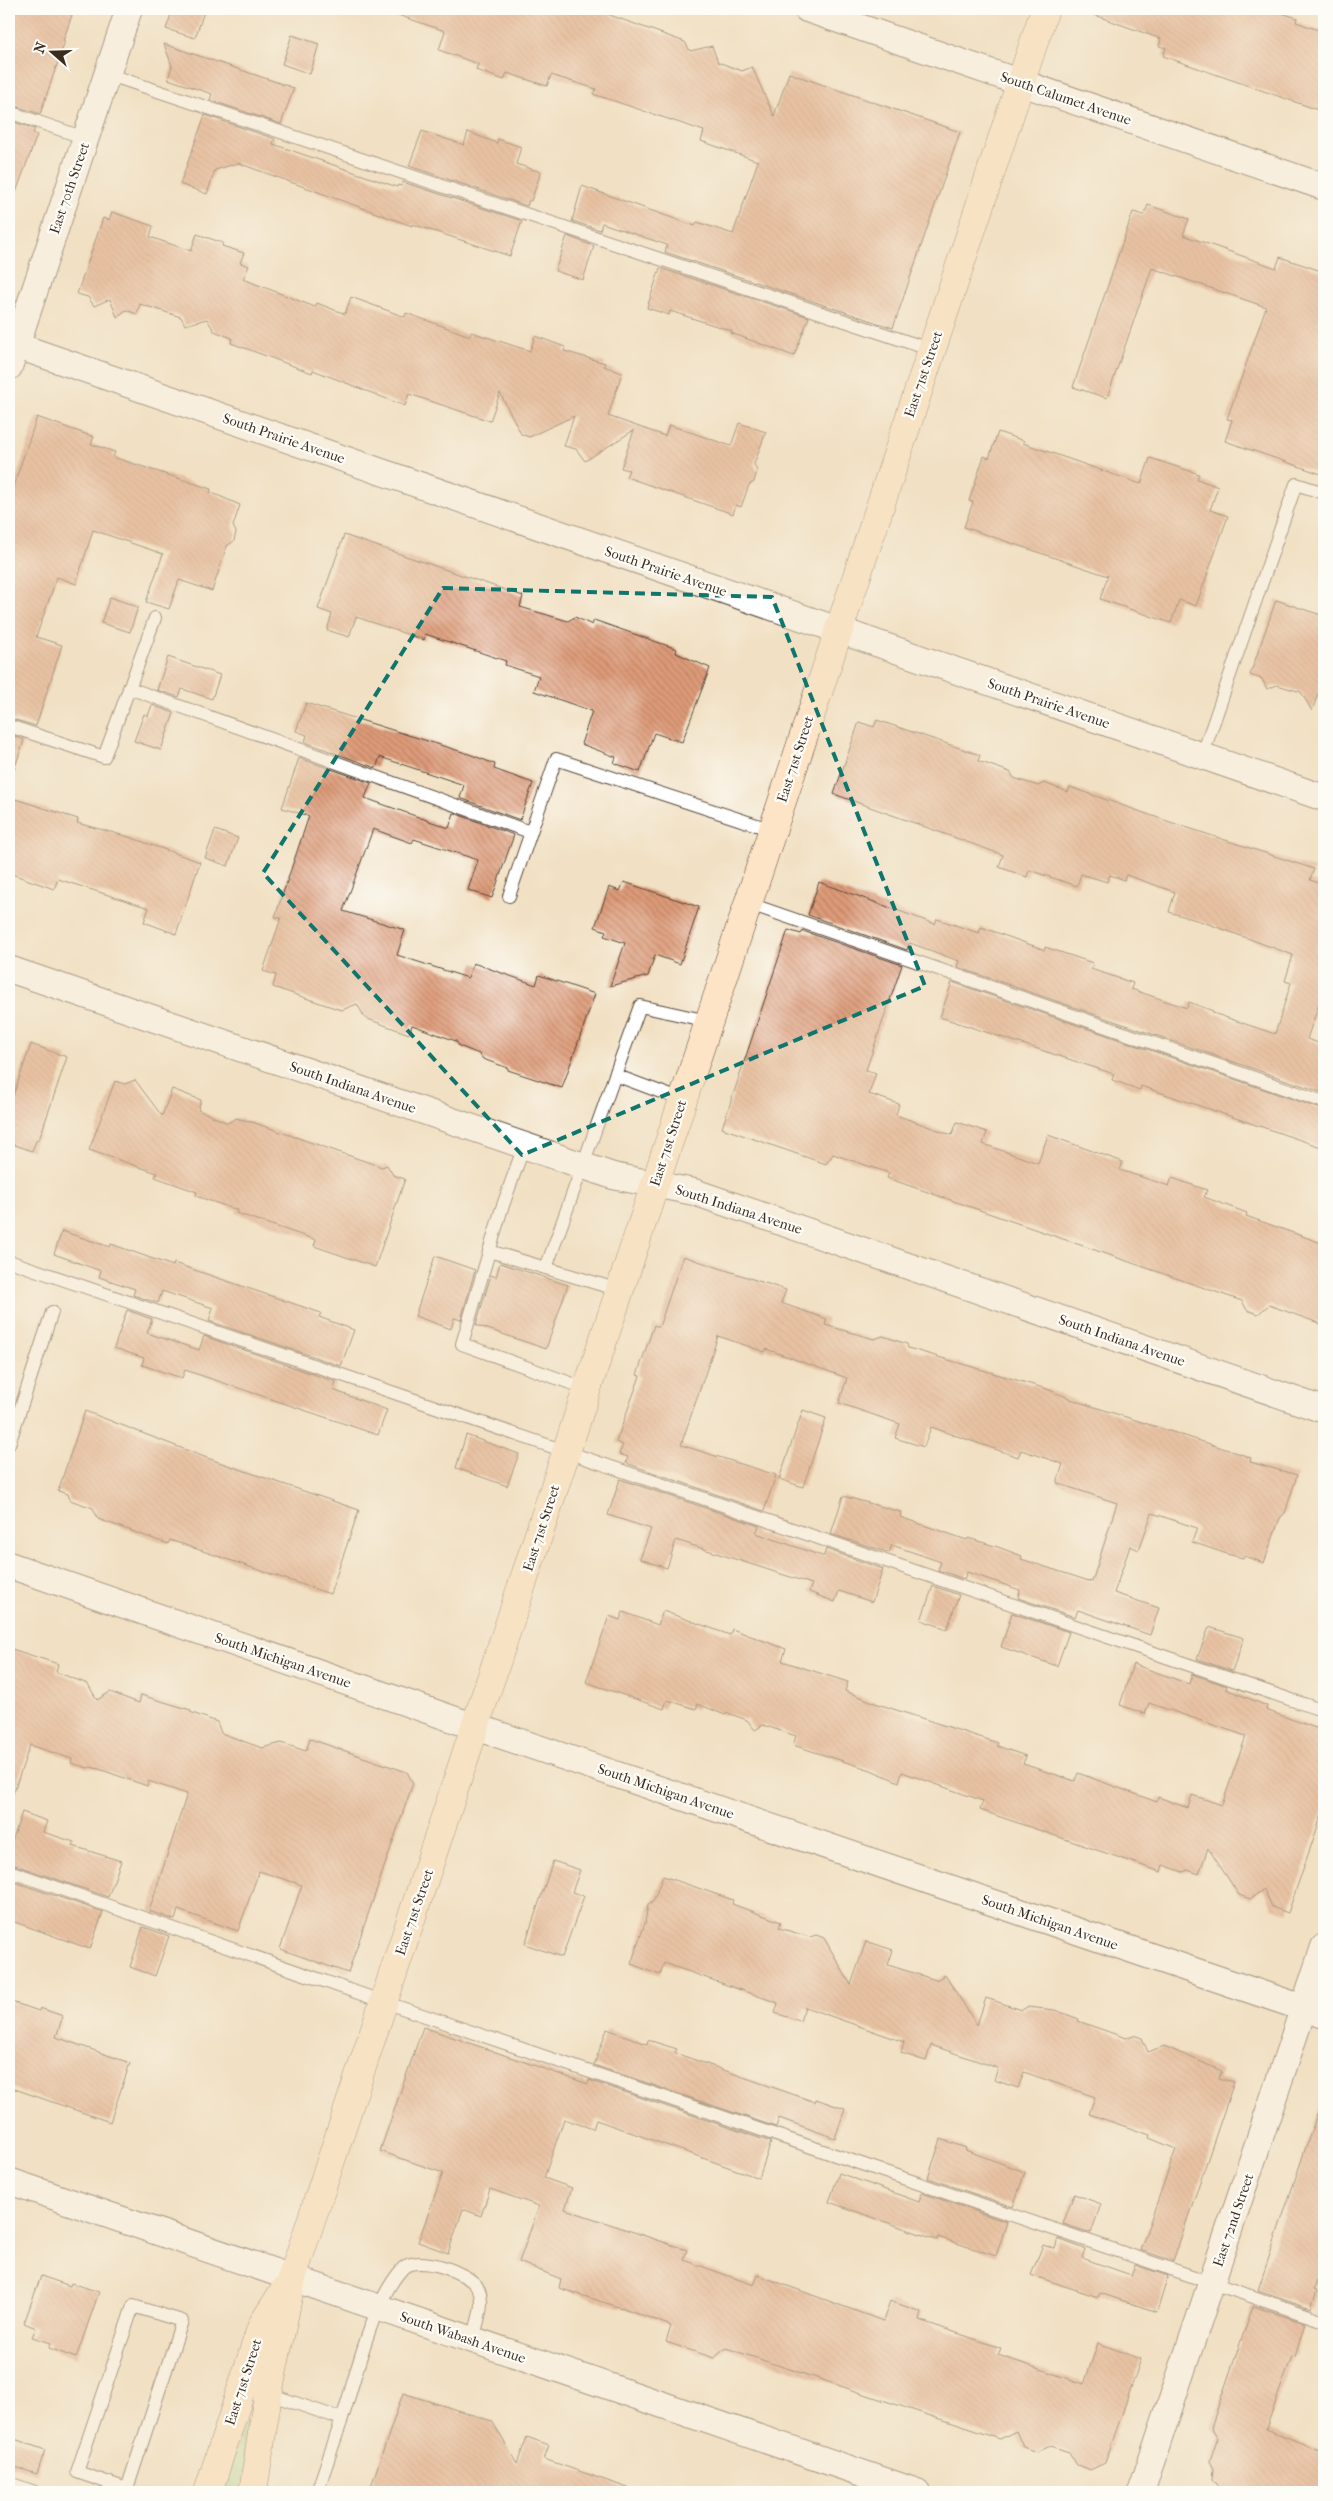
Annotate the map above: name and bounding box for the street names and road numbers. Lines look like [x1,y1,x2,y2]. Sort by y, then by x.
street label: South Calumet Avenue [998,68,1134,129]
street label: East 70th Street [46,140,93,236]
street label: East 71st Street [901,329,946,420]
street label: South Prairie Avenue [221,410,347,467]
street label: South Prairie Avenue [603,543,729,600]
street label: South Prairie Avenue [986,675,1112,732]
street label: East 71st Street [773,714,817,805]
street label: South Indiana Avenue [287,1058,418,1117]
street label: East 71st Street [646,1098,690,1189]
street label: South Indiana Avenue [673,1181,805,1238]
street label: South Indiana Avenue [1056,1311,1187,1370]
street label: East 71st Street [519,1483,563,1574]
street label: South Michigan Avenue [212,1629,353,1692]
street label: South Michigan Avenue [595,1760,736,1823]
street label: East 71st Street [392,1867,437,1958]
street label: South Michigan Avenue [979,1891,1120,1954]
street label: East 72nd Street [1210,2171,1257,2269]
street label: South Wabash Avenue [398,2308,528,2367]
street label: East 71st Street [221,2337,265,2428]

